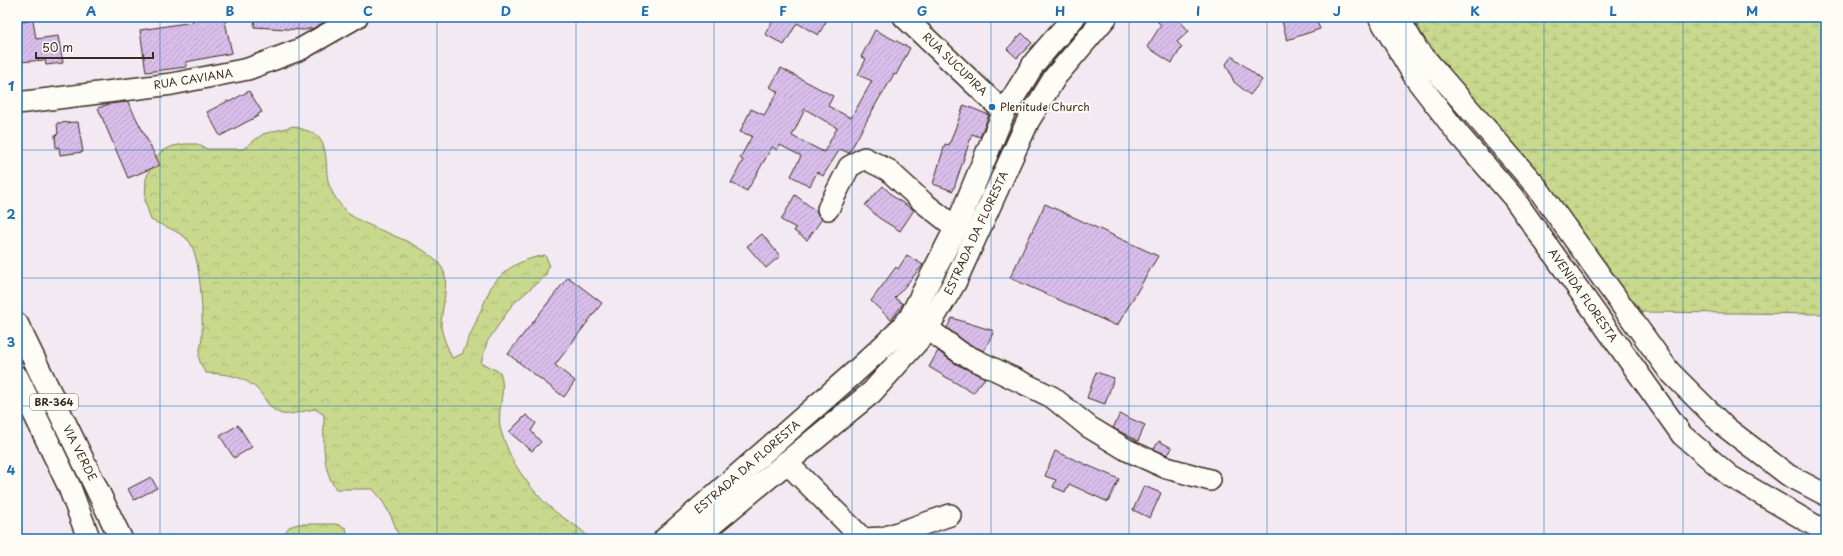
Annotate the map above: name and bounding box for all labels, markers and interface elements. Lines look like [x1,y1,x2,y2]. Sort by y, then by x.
text: A [86,1,96,20]
text: B [226,1,235,20]
text: C [363,1,373,20]
text: D [501,1,511,20]
text: E [641,1,649,20]
text: F [779,1,787,20]
text: G [917,1,927,20]
text: H [1055,1,1065,20]
text: I [1196,1,1200,20]
text: J [1333,1,1341,20]
text: K [1470,1,1480,20]
text: L [1609,1,1617,20]
text: M [1746,1,1758,20]
street label: RUA SUCUPIRA [919,28,992,100]
scale bar [36,34,153,60]
text: 50 m [42,38,73,56]
street label: RUA CAVIANA [152,64,234,93]
text: 1 [8,76,14,95]
place label: Plenitude Church [1000,98,1090,115]
marker: Plenitude Church [987,102,997,112]
street label: ESTRADA DA FLORESTA [939,168,1012,298]
text: 2 [6,204,16,223]
street label: AVENIDA FLORESTA [1545,244,1622,345]
text: 3 [7,332,16,351]
road number: BR-364 [30,394,78,410]
street label: ESTRADA DA FLORESTA [690,416,803,517]
street label: VIA VERDE [59,422,102,484]
text: 4 [7,460,16,479]

